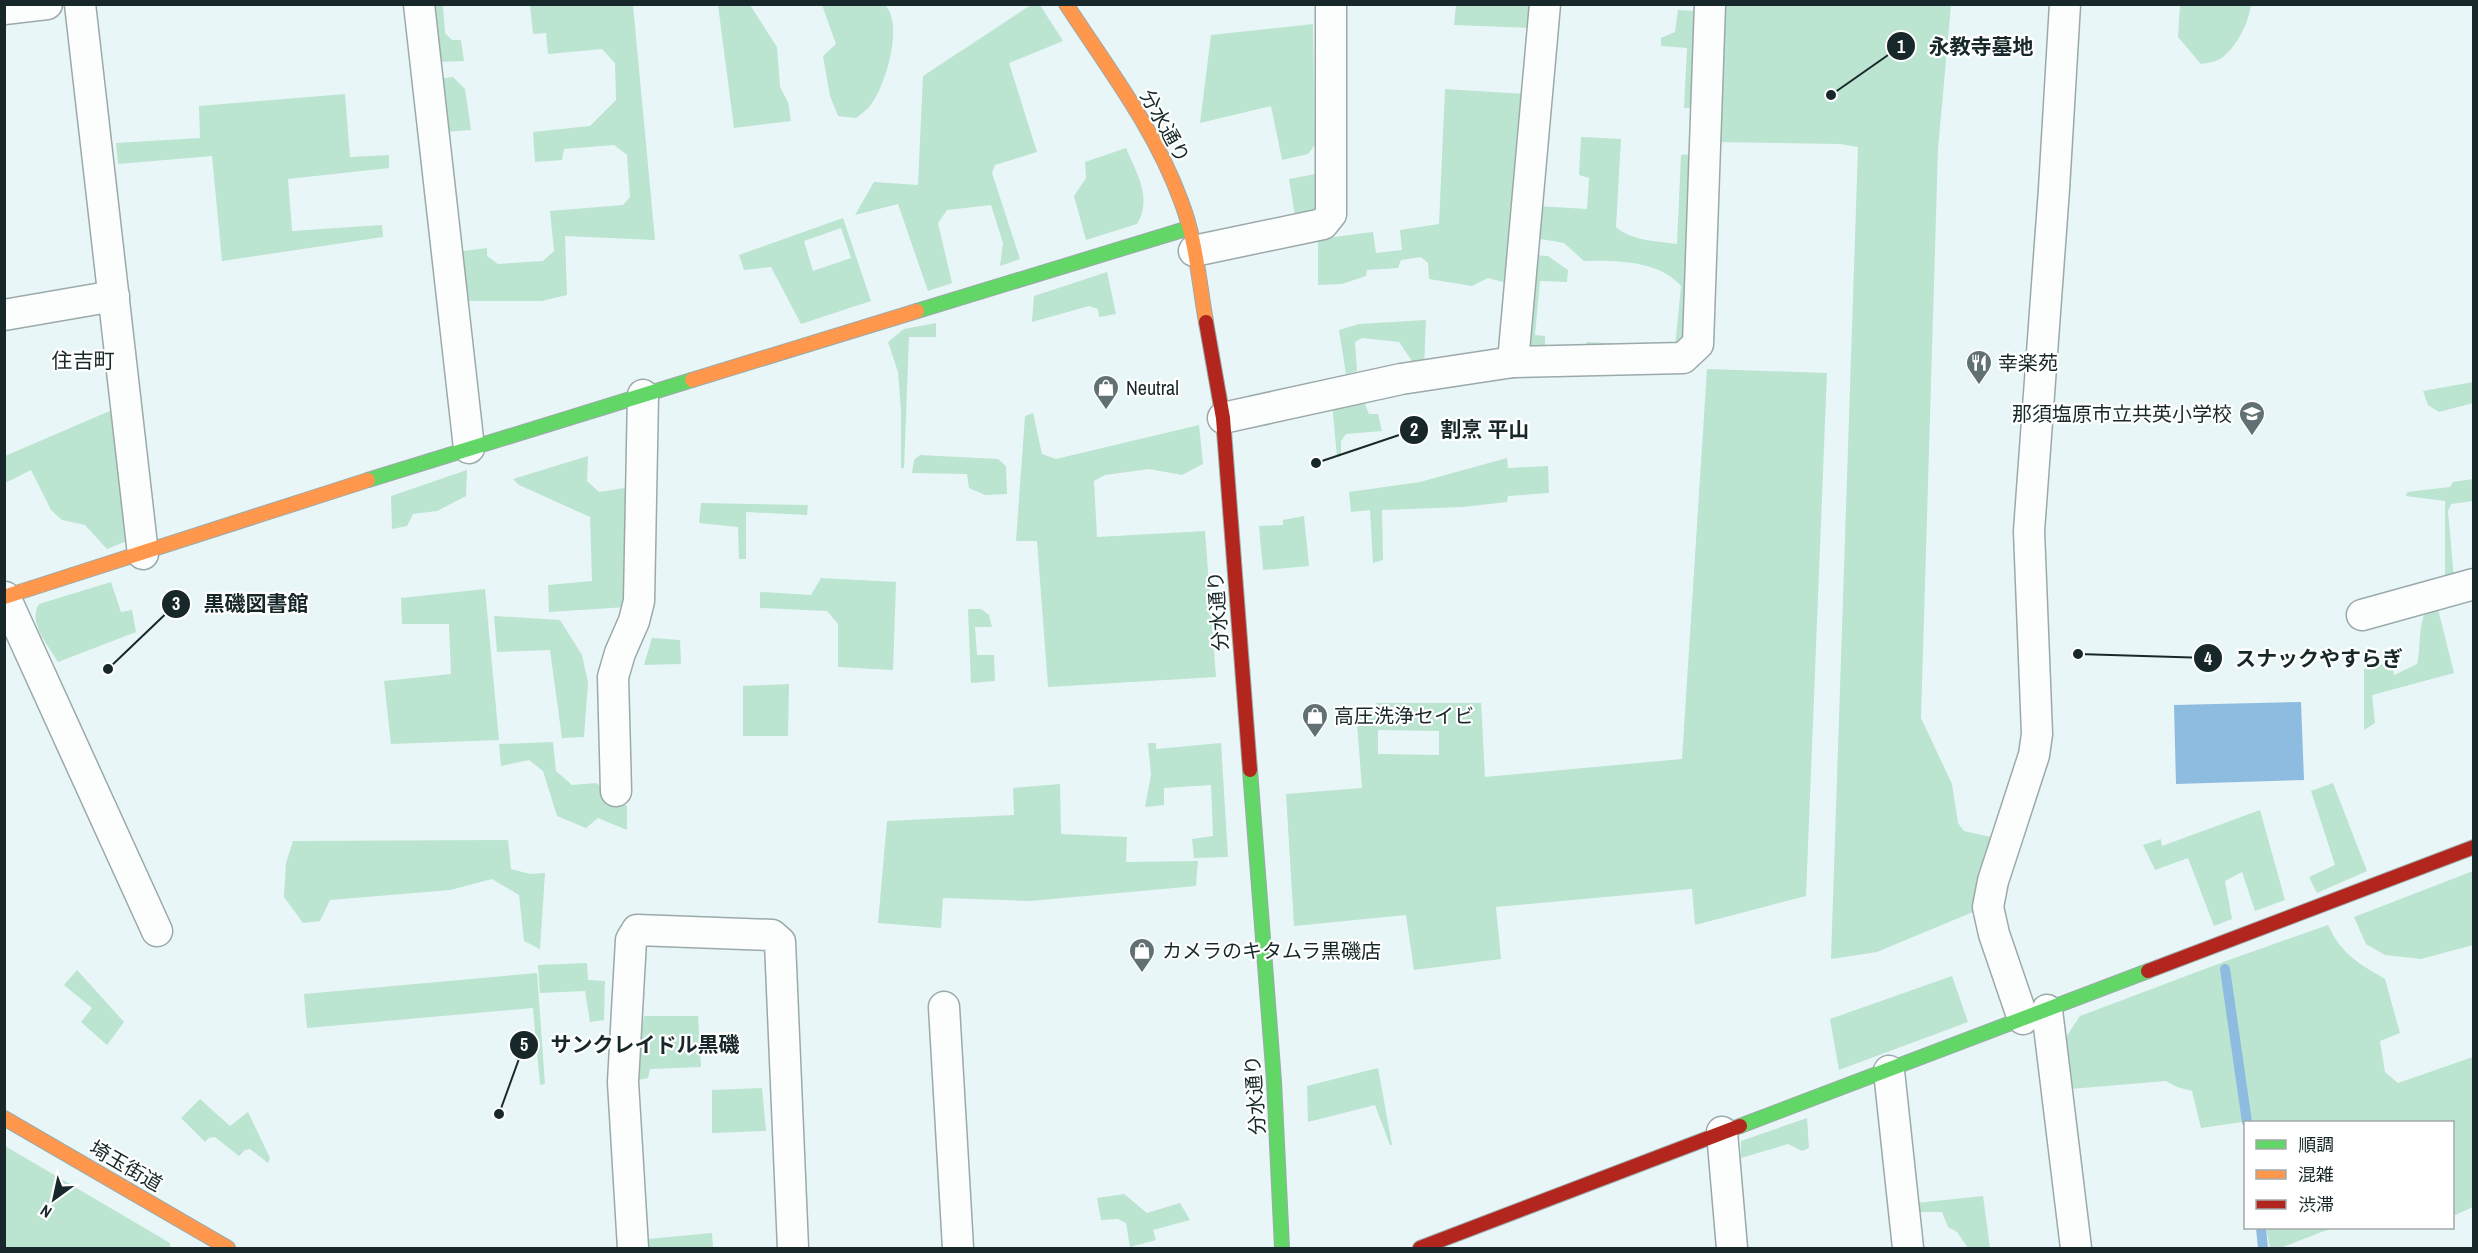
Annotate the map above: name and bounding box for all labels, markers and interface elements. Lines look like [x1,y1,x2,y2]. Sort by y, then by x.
callout: 永教寺墓地 [1886,27,2045,66]
text: 永教寺墓地 [1929,32,2034,61]
text: 1 [1897,34,1906,59]
street label: 分水通り [1134,84,1197,167]
district label: 住吉町 [52,346,115,375]
restaurant icon: 幸楽苑 [1964,348,1994,386]
place label: 幸楽苑 [1998,349,2058,376]
shop icon: Neutral [1091,373,1121,411]
place label: Neutral [1126,374,1179,401]
school or university icon: 那須塩原市立共英小学校 [2237,399,2267,437]
place label: 那須塩原市立共英小学校 [2012,400,2232,427]
callout: 割烹 平山 [1399,410,1542,449]
text: 割烹 平山 [1441,415,1529,444]
text: 2 [1410,417,1418,442]
street label: 分水通り [1201,570,1234,652]
callout: 黒磯図書館 [161,585,320,624]
text: 黒磯図書館 [204,589,309,618]
text: 3 [172,591,180,616]
callout: スナックやすらぎ [2193,639,2415,678]
text: スナックやすらぎ [2235,644,2403,673]
text: 4 [2204,646,2213,671]
shop icon: 高圧洗浄セイビ [1300,701,1330,739]
place label: 高圧洗浄セイビ [1334,702,1474,729]
shop icon: カメラのキタムラ黒磯店 [1127,936,1157,974]
place label: カメラのキタムラ黒磯店 [1162,937,1381,964]
callout: サンクレイドル黒磯 [509,1025,752,1064]
text: サンクレイドル黒磯 [551,1030,740,1059]
text: 5 [520,1032,528,1057]
street label: 分水通り [1238,1054,1271,1136]
legend [2244,1121,2454,1229]
text: 順調 [2298,1132,2334,1157]
street label: 埼玉街道 [85,1134,168,1197]
text: 混雑 [2298,1162,2334,1187]
north arrow [24,1169,84,1229]
text: 渋滞 [2298,1192,2334,1217]
text: N [36,1200,56,1223]

